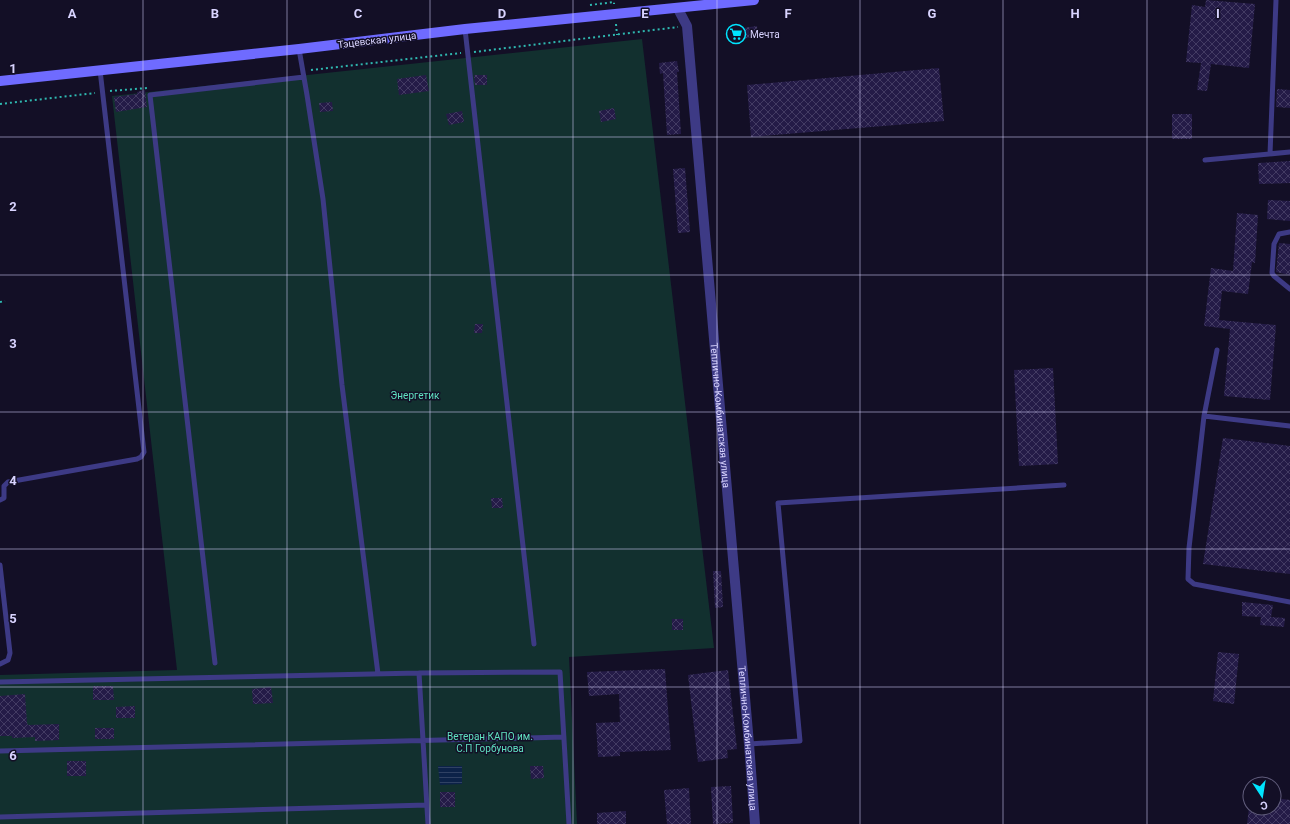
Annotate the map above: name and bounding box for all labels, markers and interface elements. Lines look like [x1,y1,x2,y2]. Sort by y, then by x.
text: A [68,6,77,21]
text: B [211,6,219,21]
text: C [354,6,363,21]
text: D [498,6,506,21]
text: E [641,6,649,21]
text: F [784,6,792,21]
text: G [928,6,937,21]
text: H [1070,6,1080,21]
text: I [1216,6,1220,21]
supermarket icon: Мечта [725,23,747,45]
place label: Мечта [750,29,780,40]
street label: Тэцевская улица [337,30,417,50]
text: 1 [9,61,17,76]
text: 2 [9,199,17,214]
text: 3 [9,336,17,351]
street label: Теплично-Комбинатская улица [709,342,732,488]
park label: Энергетик [391,390,440,401]
text: 4 [9,473,17,488]
text: 5 [9,611,17,626]
street label: Теплично-Комбинатская улица [737,665,759,811]
park label: Ветеран КАПО им. С.П Горбунова [447,731,533,754]
text: 6 [9,748,17,763]
north arrow [1242,776,1282,816]
text: С [1259,798,1269,812]

